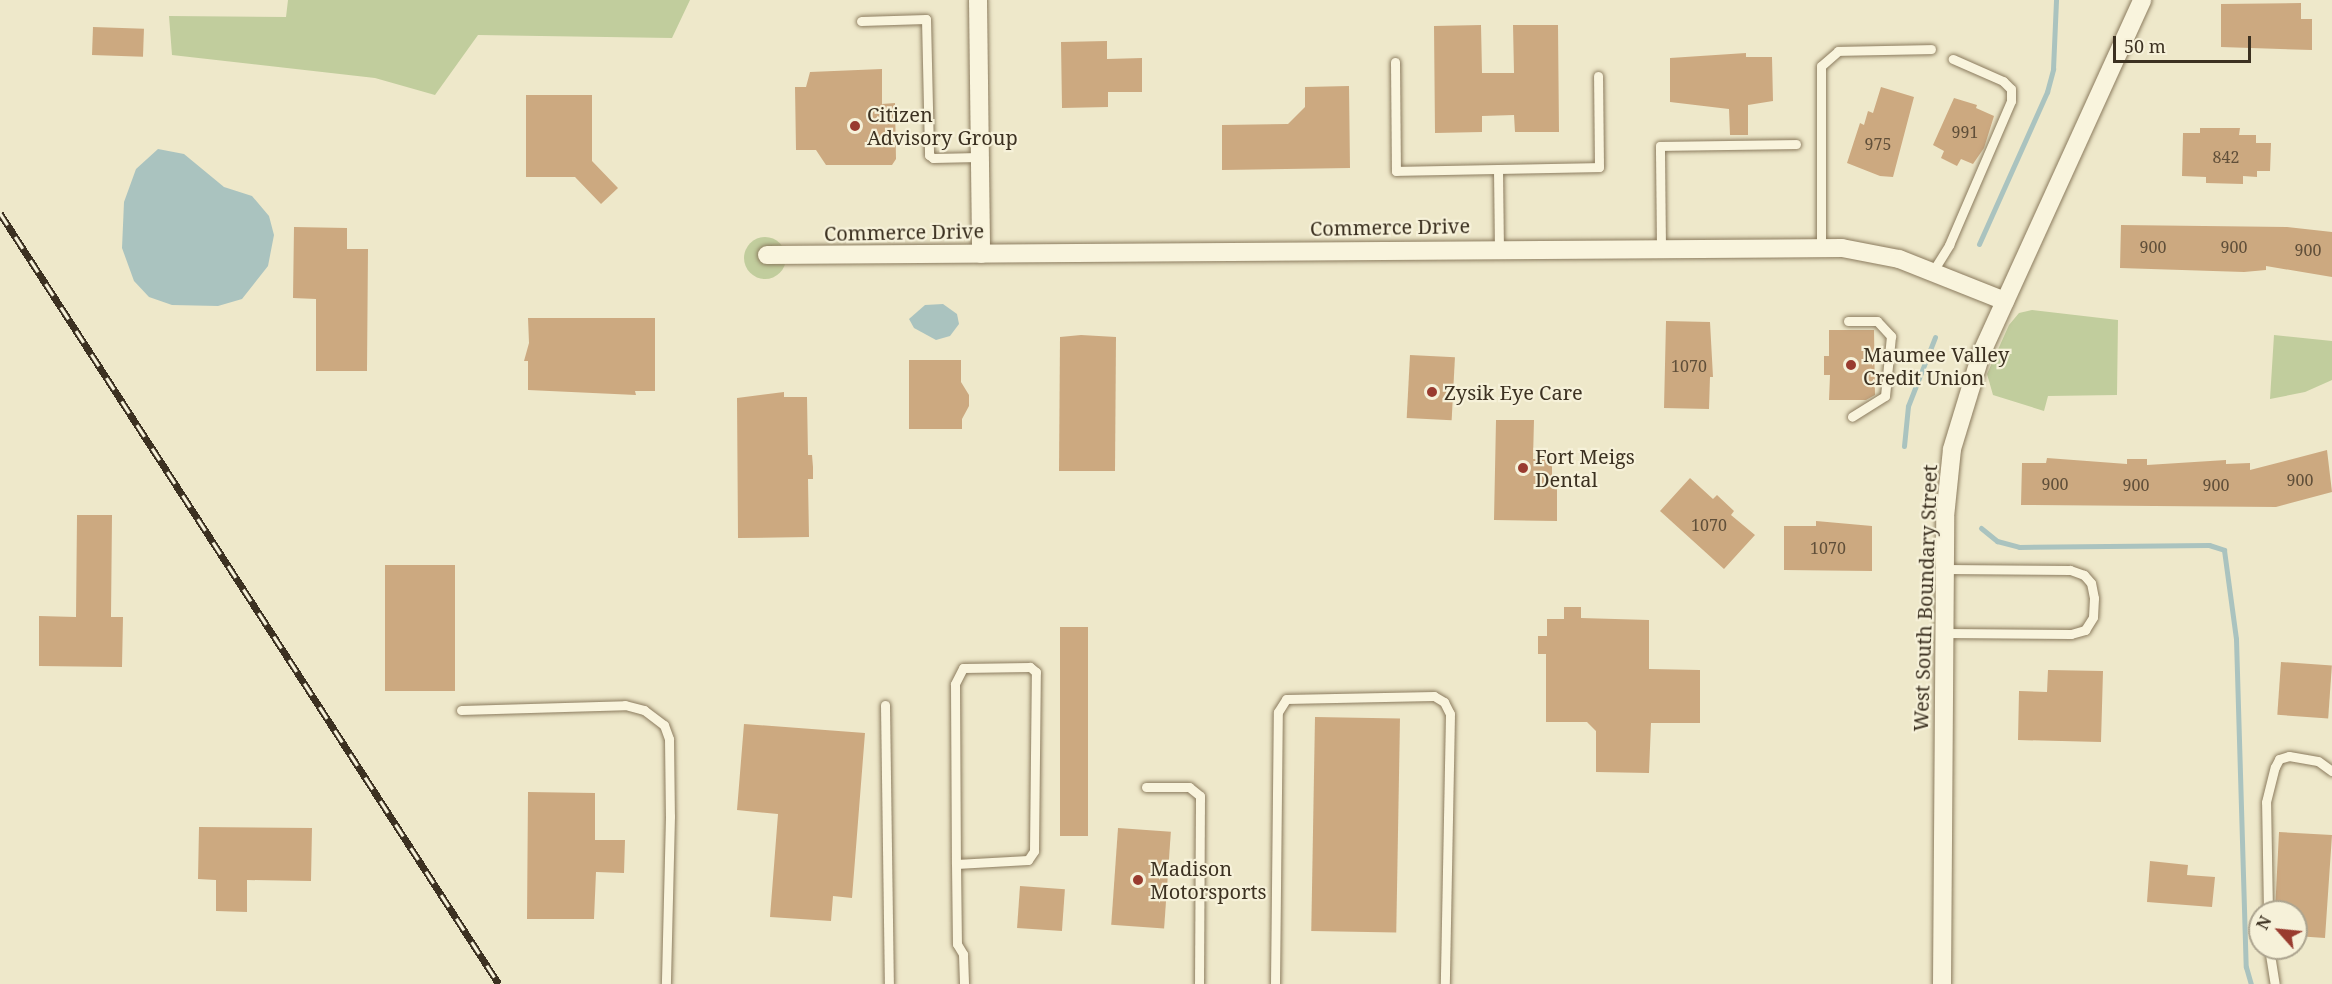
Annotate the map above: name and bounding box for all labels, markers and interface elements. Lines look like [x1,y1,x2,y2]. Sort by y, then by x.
scale bar [2116,24,2254,62]
text: 50 m [2124,34,2166,58]
place label: Citizen Advisory Group [867,102,1018,149]
marker: Citizen Advisory Group [848,119,862,133]
house number: 991 [1952,122,1978,142]
house number: 975 [1865,134,1891,154]
house number: 842 [2213,147,2239,167]
street label: Commerce Drive [1310,214,1470,240]
street label: Commerce Drive [824,219,984,245]
house number: 900 [2140,237,2166,257]
house number: 900 [2221,237,2247,257]
house number: 900 [2295,240,2321,260]
place label: Maumee Valley Credit Union [1863,342,2009,389]
house number: 1070 [1671,356,1707,376]
marker: Maumee Valley Credit Union [1844,358,1858,372]
place label: Zysik Eye Care [1444,380,1583,404]
marker: Zysik Eye Care [1425,385,1439,399]
place label: Fort Meigs Dental [1535,444,1635,491]
marker: Fort Meigs Dental [1516,461,1530,475]
street label: West South Boundary Street [1908,464,1942,732]
house number: 900 [2287,470,2313,490]
house number: 900 [2042,474,2068,494]
house number: 900 [2123,475,2149,495]
house number: 900 [2203,475,2229,495]
house number: 1070 [1691,515,1727,535]
house number: 1070 [1810,538,1846,558]
place label: Madison Motorsports [1150,856,1267,903]
marker: Madison Motorsports [1131,873,1145,887]
north arrow [2248,900,2308,960]
text: N [2251,912,2276,933]

